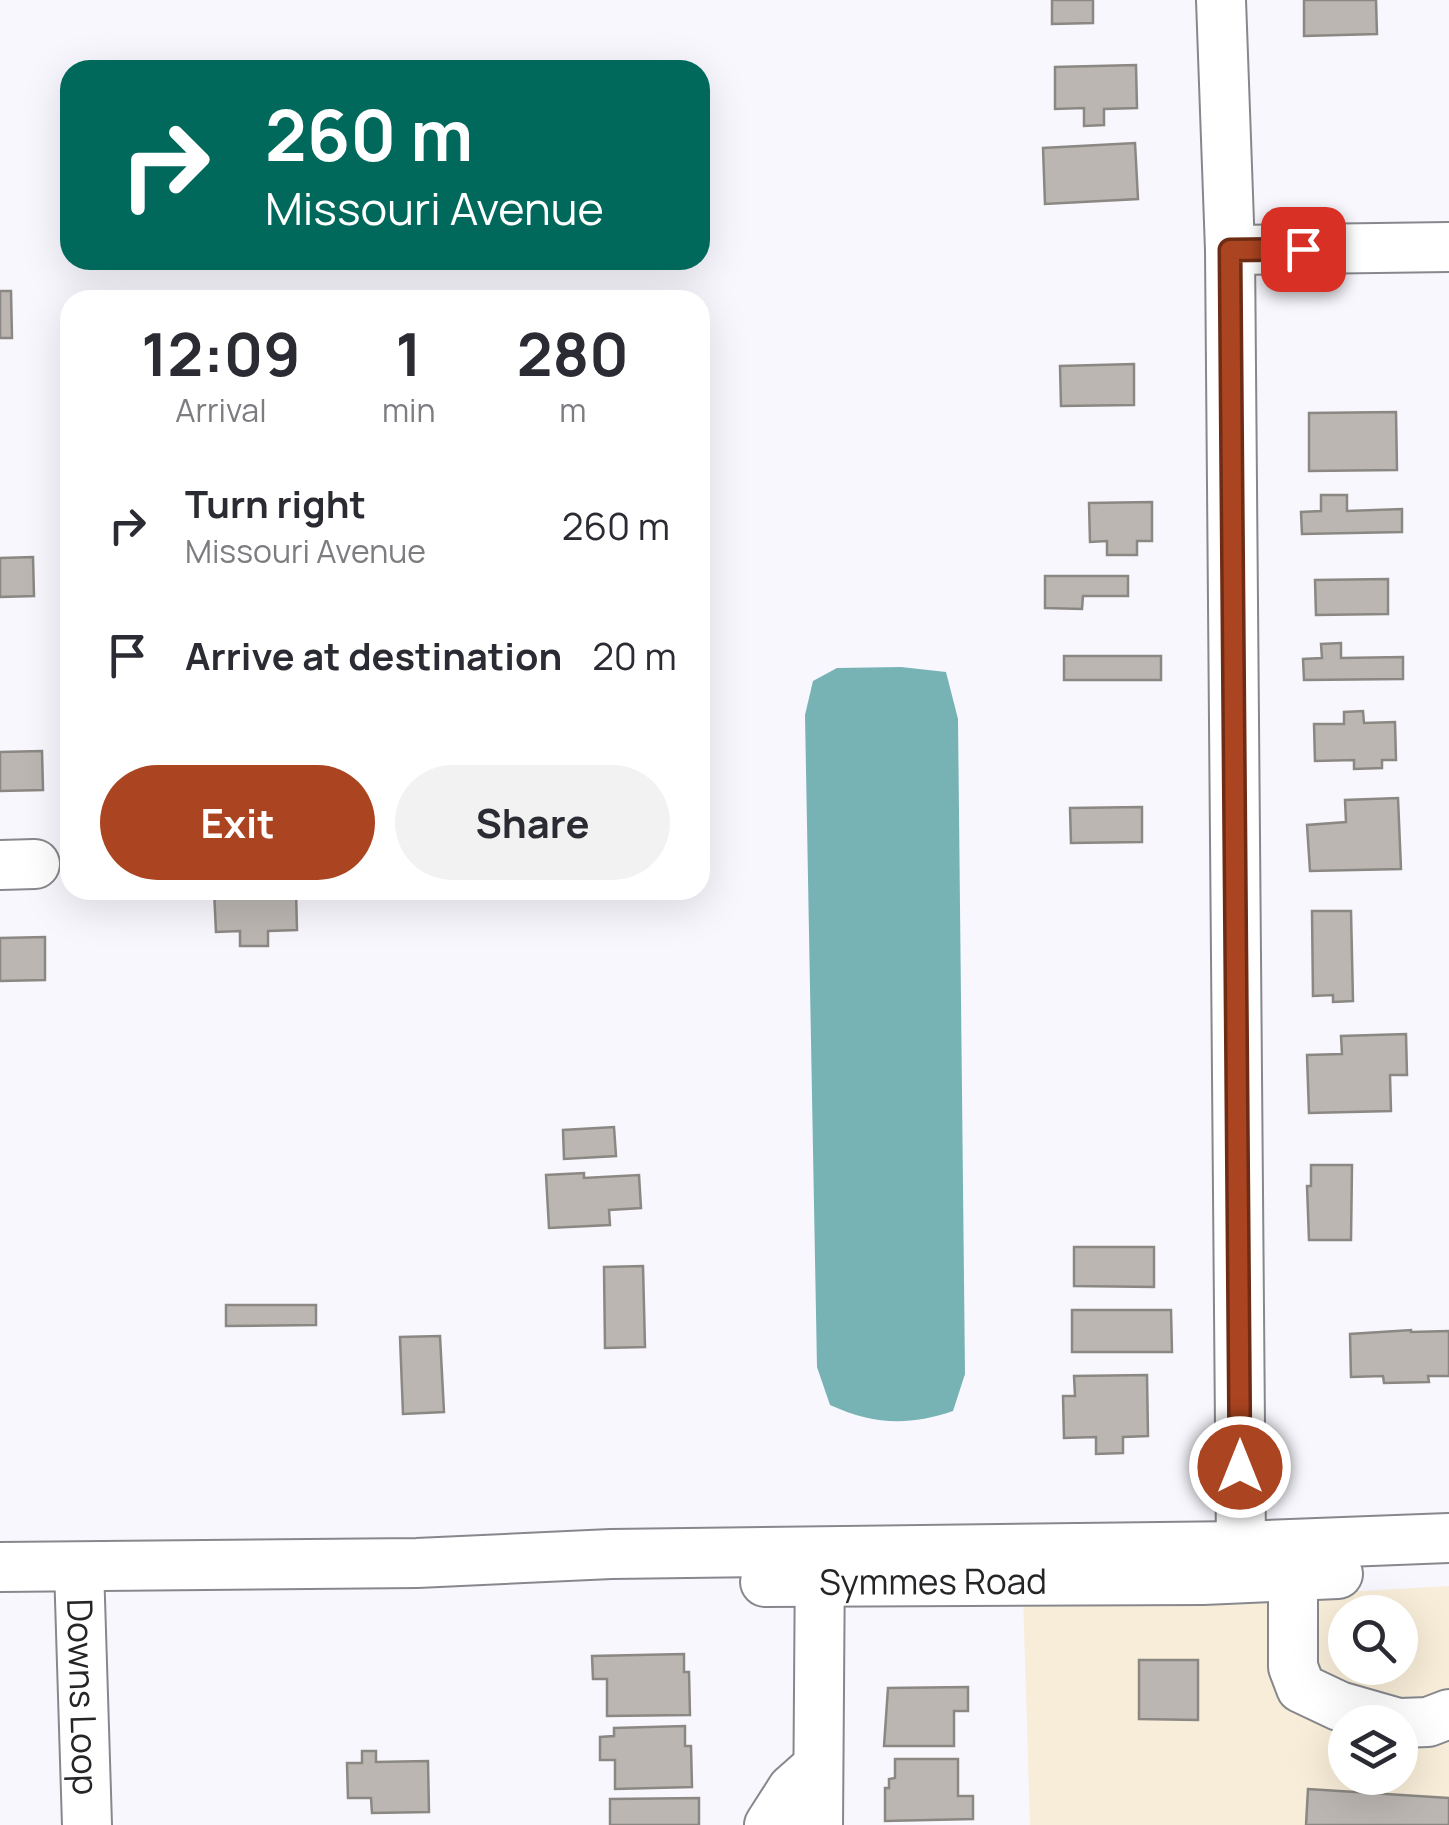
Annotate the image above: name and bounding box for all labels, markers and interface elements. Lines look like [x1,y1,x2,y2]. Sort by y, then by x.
text: 260 m [265,86,473,182]
icon: right [100,100,230,230]
text: Missouri Avenue [265,177,604,239]
pin [1261,207,1346,292]
icon: arrive [1276,222,1331,277]
text: 12:09 [141,312,301,394]
text: 1 [396,312,422,394]
text: 280 [517,312,629,394]
text: Arrival [175,388,267,432]
text: min [382,388,436,432]
text: m [559,388,586,432]
text: Turn right [185,477,366,529]
icon: right [100,498,155,553]
text: 260 m [562,499,670,551]
text: Missouri Avenue [185,529,426,573]
icon: arrive [100,628,155,683]
text: Arrive at destination [185,629,562,681]
text: 20 m [592,629,677,681]
button: Exit [100,765,375,880]
button: Share [395,765,670,880]
position arrow [1188,1415,1292,1519]
street label: Symmes Road [819,1557,1047,1606]
map controls [1328,1595,1418,1795]
button: search [1328,1595,1418,1685]
street label: Downs Loop [56,1598,110,1796]
button: layers [1328,1705,1418,1795]

